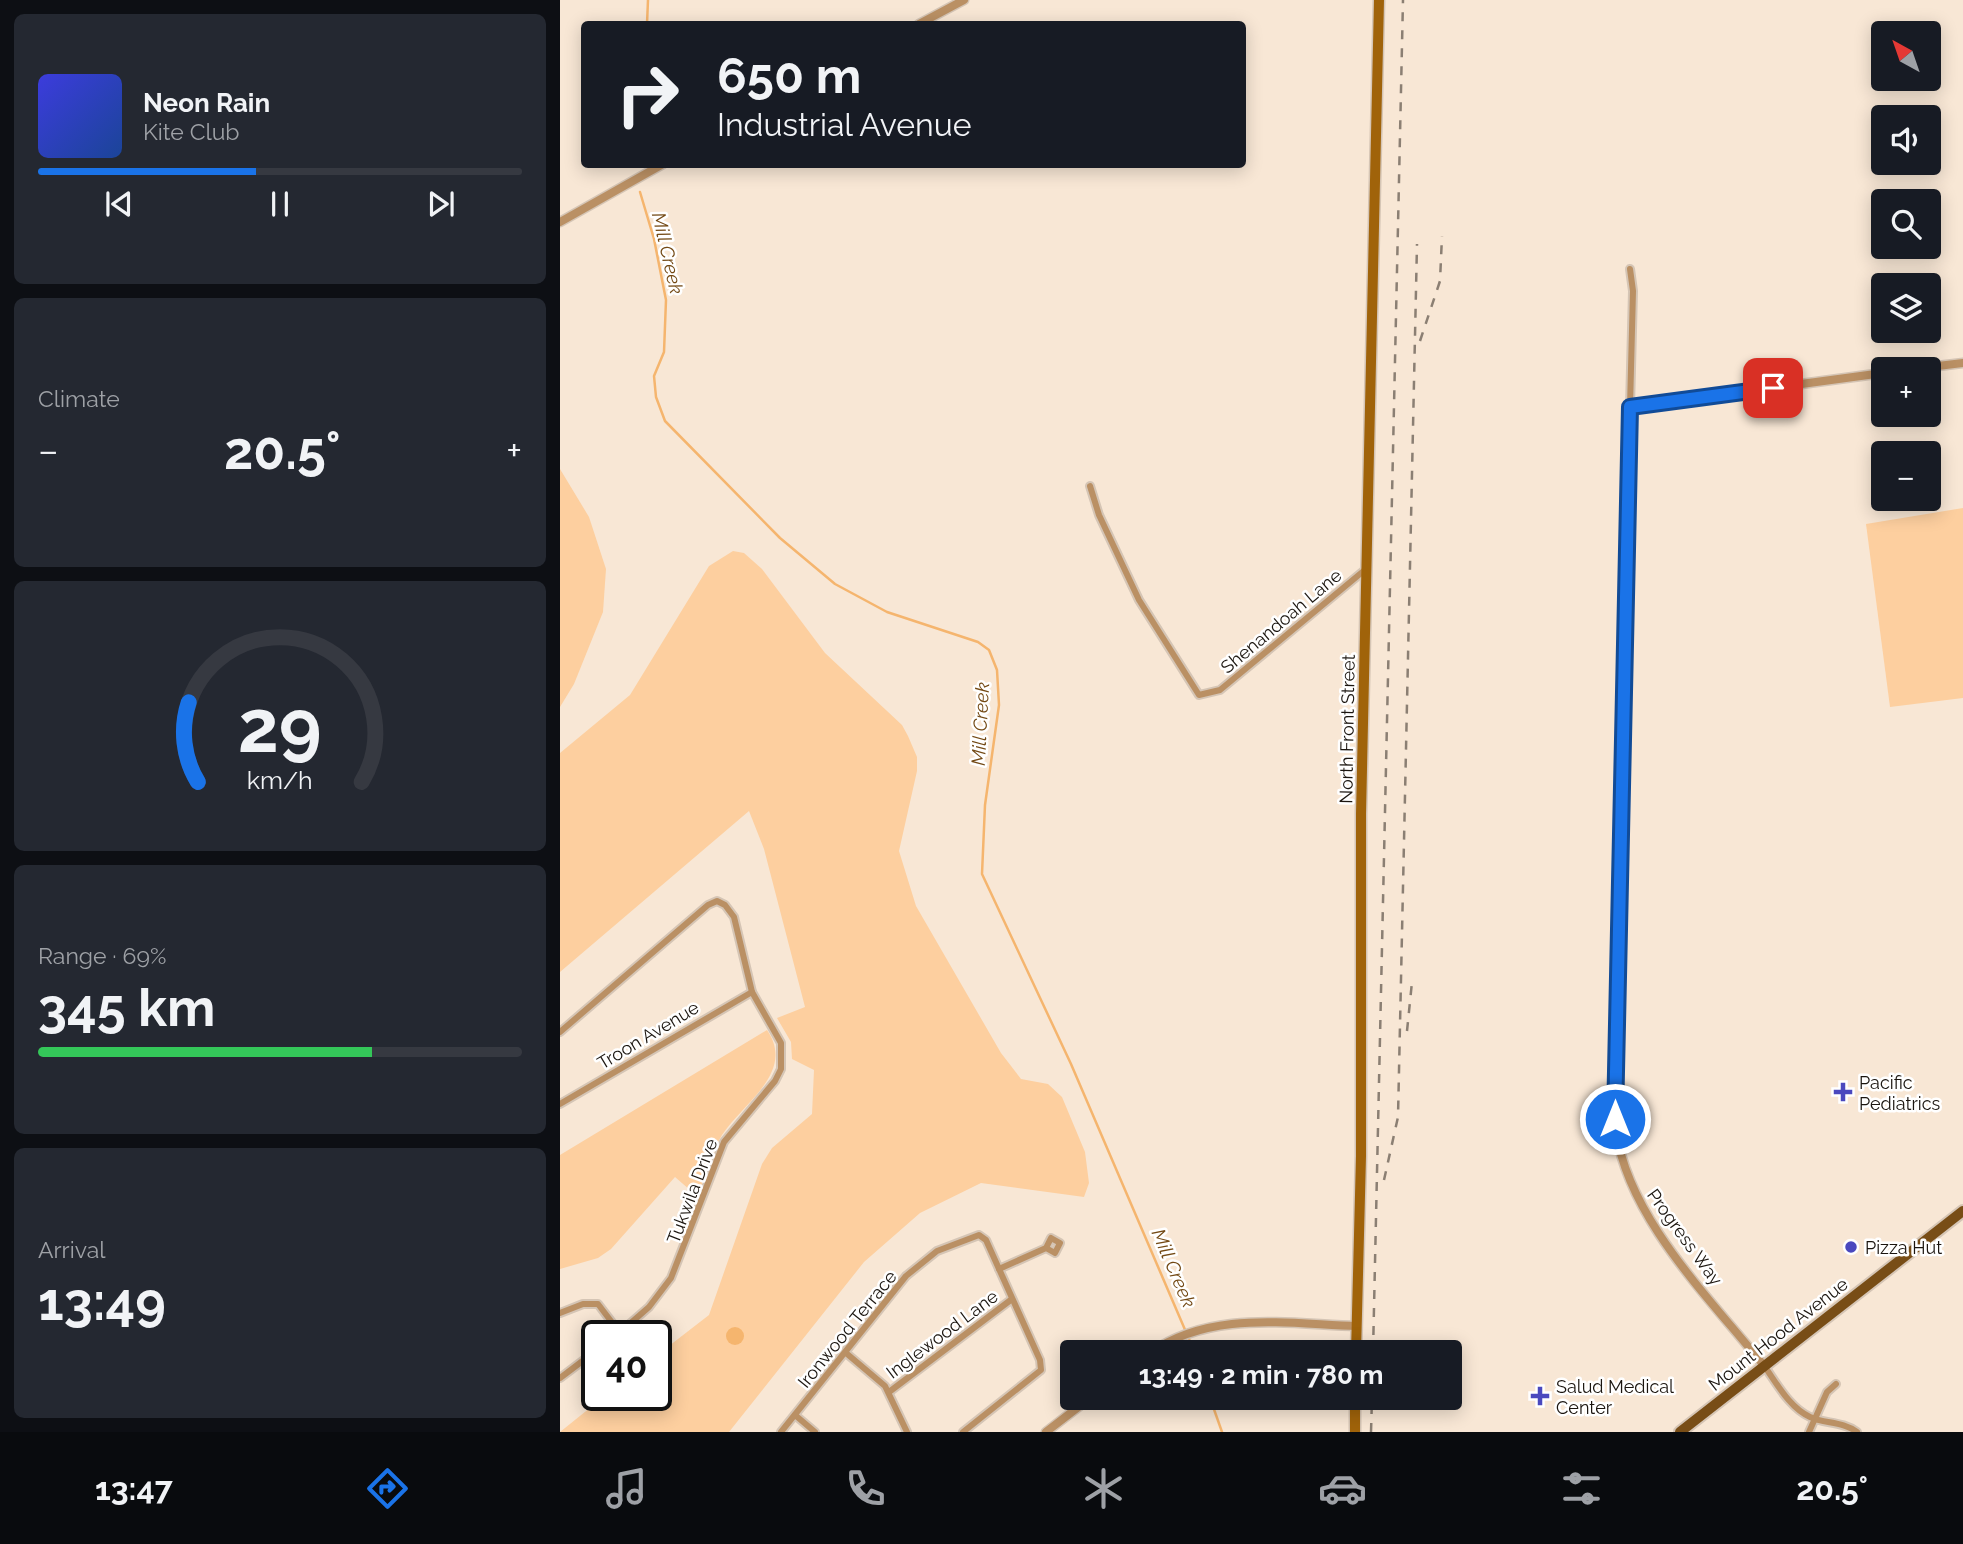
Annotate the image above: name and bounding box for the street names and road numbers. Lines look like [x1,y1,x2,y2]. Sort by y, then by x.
street label: Shenandoah Lane [1216,564,1346,678]
street label: North Front Street [1335,654,1359,804]
street label: Troon Avenue [594,996,703,1073]
street label: Tukwila Drive [662,1135,722,1246]
street label: Progress Way [1643,1185,1727,1290]
street label: Ironwood Terrace [793,1266,901,1392]
street label: Mount Hood Avenue [1704,1273,1852,1395]
street label: Inglewood Lane [882,1285,1002,1383]

